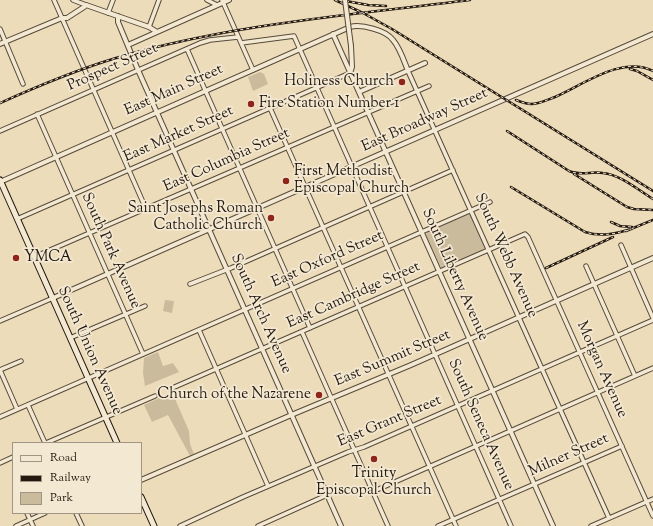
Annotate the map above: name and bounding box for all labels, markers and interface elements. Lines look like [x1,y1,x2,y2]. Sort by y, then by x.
street label: Prospect Street [65,40,161,96]
street label: East Main Street [122,61,226,121]
place label: Holiness Church [284,73,394,91]
marker: Holiness Church [397,77,407,87]
street label: East Broadway Street [359,85,491,157]
place label: Fire Station Number 1 [259,95,399,113]
marker: Fire Station Number 1 [246,99,256,109]
street label: East Market Street [121,103,237,167]
street label: East Columbia Street [161,125,293,197]
place label: First Methodist Episcopal Church [294,163,410,198]
marker: First Methodist Episcopal Church [281,176,291,186]
street label: South Park Avenue [76,190,144,312]
street label: South Webb Avenue [469,191,541,321]
place label: Saint Josephs Roman Catholic Church [128,200,263,235]
street label: South Liberty Avenue [417,206,491,344]
marker: Saint Josephs Roman Catholic Church [266,213,276,223]
street label: East Oxford Street [269,227,387,293]
place label: YMCA [24,249,72,267]
street label: South Arch Avenue [225,251,295,377]
marker: YMCA [11,253,21,263]
street label: East Cambridge Street [285,259,423,333]
street label: South Union Avenue [53,284,125,418]
street label: Morgan Avenue [572,319,630,421]
street label: East Summit Street [332,327,454,391]
street label: South Seneca Avenue [443,357,517,493]
place label: Church of the Nazarene [157,386,311,404]
marker: Church of the Nazarene [314,390,324,400]
street label: East Grant Street [335,392,445,452]
street label: Milner Street [526,430,612,482]
legend [12,442,142,514]
text: Road [50,449,77,467]
marker: Trinity Episcopal Church [369,454,379,464]
place label: Trinity Episcopal Church [316,465,432,500]
text: Railway [50,469,91,487]
text: Park [50,489,73,507]

